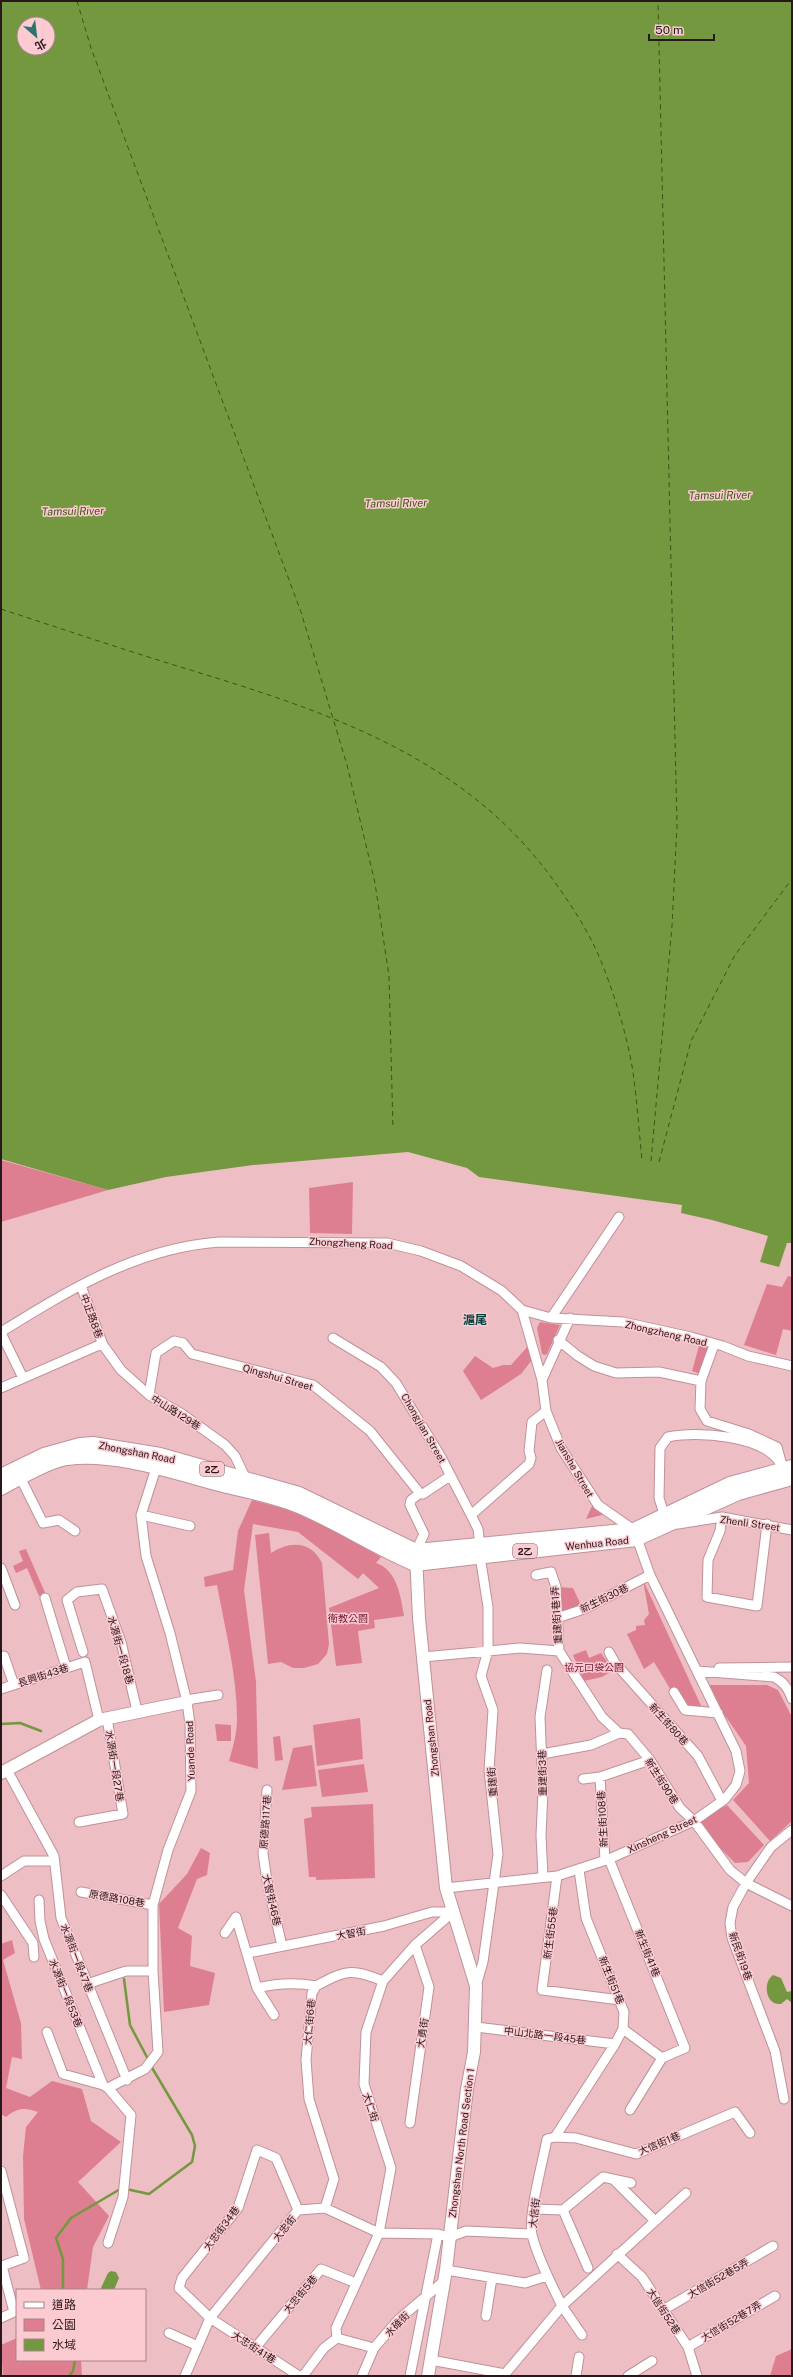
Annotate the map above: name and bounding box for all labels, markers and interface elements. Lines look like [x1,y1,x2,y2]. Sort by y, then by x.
north arrow [16,16,56,56]
scale bar [649,16,714,42]
text: 50 m [655,23,683,37]
text: 北 [33,37,48,53]
water label: Tamsui River [689,488,752,502]
water label: Tamsui River [365,496,428,510]
water label: Tamsui River [42,504,105,518]
street label: Zhongzheng Road [309,1235,393,1251]
street label: 中正路8巷 [78,1292,106,1340]
district label: 滬尾 [463,1313,487,1327]
street label: Zhongzheng Road [624,1318,708,1348]
street label: Qingshui Street [241,1361,315,1393]
street label: Chongjian Street [399,1391,449,1465]
street label: 中山路129巷 [149,1392,203,1432]
street label: Jianshe Street [553,1437,597,1500]
street label: Zhongshan Road [98,1439,176,1465]
road number: 2乙 [200,1462,224,1476]
street label: Zhenli Street [719,1513,781,1533]
street label: Wenhua Road [565,1534,629,1552]
road number: 2乙 [513,1544,537,1558]
street label: 新生街30巷 [578,1581,630,1615]
street label: 重建街1巷1弄 [548,1586,564,1644]
park label: 衛教公園 [328,1612,368,1624]
street label: 水源街一段18巷 [106,1614,136,1686]
street label: 長興街43巷 [16,1661,70,1689]
park label: 協元口袋公園 [564,1661,624,1673]
street label: Zhongshan Road [421,1699,441,1777]
street label: 新生街80巷 [647,1700,691,1748]
street label: Yuande Road [183,1721,197,1781]
street label: 水源街一段27巷 [103,1730,127,1802]
street label: 重建街3巷 [536,1750,548,1796]
street label: 新生街90巷 [643,1756,681,1806]
street label: 重建街 [485,1767,499,1797]
street label: 新生街108巷 [595,1790,609,1848]
street label: 原德路117巷 [257,1795,273,1849]
street label: Xinsheng Street [625,1813,699,1855]
street label: 大智街46巷 [260,1873,284,1927]
street label: 原德路108巷 [88,1887,146,1909]
street label: 新生街55巷 [541,1906,559,1960]
street label: 水源街一段47巷 [58,1922,96,1994]
street label: 大智街 [335,1924,367,1942]
street label: 新生街41巷 [633,1927,663,1979]
street label: 新民街19巷 [727,1930,755,1982]
street label: 新生街51巷 [597,1954,627,2006]
street label: 水源街一段53巷 [47,1957,85,2029]
street label: 大仁街6巷 [301,1998,317,2046]
street label: 大勇街 [414,2017,430,2049]
street label: 中山北路一段45巷 [503,2024,587,2046]
street label: Zhongshan North Road Section 1 [446,2067,476,2219]
street label: 大仁街 [361,2091,381,2123]
street label: 大信街1巷 [636,2129,682,2157]
street label: 大信街 [526,2197,542,2229]
street label: 大忠街34巷 [200,2203,242,2253]
street label: 大忠街 [270,2213,298,2243]
street label: 大信街52巷5弄 [685,2256,751,2300]
street label: 大忠街5巷 [280,2272,320,2316]
street label: 大信街52巷 [645,2286,683,2336]
legend [16,2289,146,2361]
text: 道路 [52,2298,76,2312]
street label: 大信街52巷7弄 [699,2298,763,2344]
street label: 水碓街 [382,2309,412,2339]
text: 公園 [52,2318,76,2332]
street label: 大忠街41巷 [230,2328,278,2366]
text: 水域 [52,2338,76,2352]

